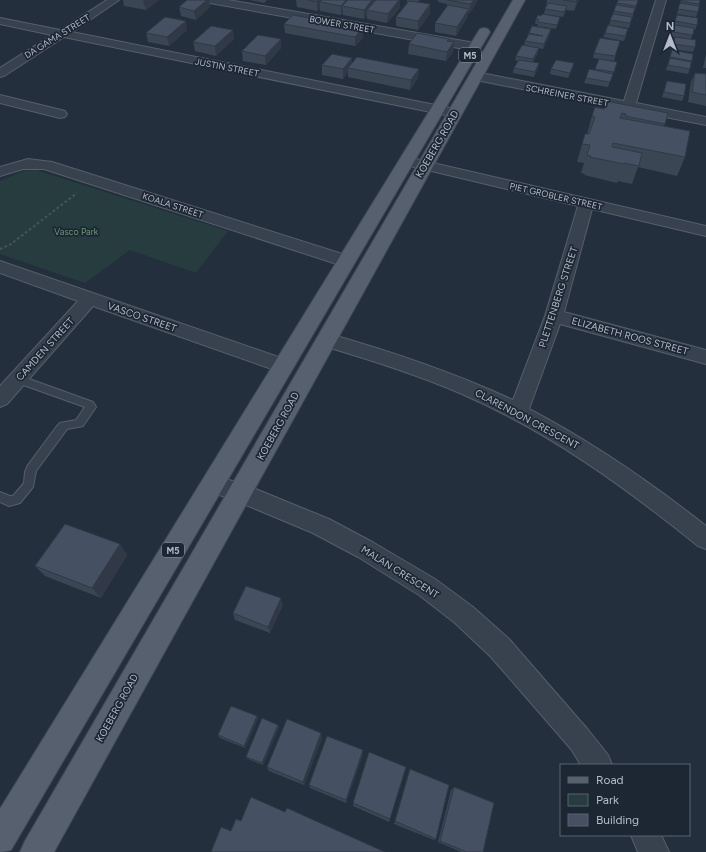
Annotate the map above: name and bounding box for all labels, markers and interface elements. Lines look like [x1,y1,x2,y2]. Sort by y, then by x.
street label: DA GAMA STREET [22,11,92,61]
street label: BOWER STREET [309,13,375,35]
north arrow [650,16,690,56]
text: N [666,20,674,33]
road number: M5 [459,48,481,62]
street label: JUSTIN STREET [194,55,260,79]
street label: SCHREINER STREET [525,82,609,108]
street label: KOEBERG ROAD [412,108,462,180]
street label: PIET GROBLER STREET [509,180,603,212]
street label: KOALA STREET [141,190,205,220]
park label: Vasco Park [54,226,99,237]
street label: PLETTENBERG STREET [536,244,581,349]
street label: VASCO STREET [106,299,179,335]
street label: CAMDEN STREET [13,314,77,383]
street label: ELIZABETH ROOS STREET [570,314,690,358]
street label: CLARENDON CRESCENT [473,386,582,452]
street label: KOEBERG ROAD [254,390,302,462]
road number: M5 [162,543,184,557]
street label: MALAN CRESCENT [359,543,442,601]
street label: KOEBERG ROAD [93,672,141,744]
legend [560,764,690,836]
text: Road [596,773,624,787]
text: Park [596,793,619,807]
text: Building [596,813,639,827]

